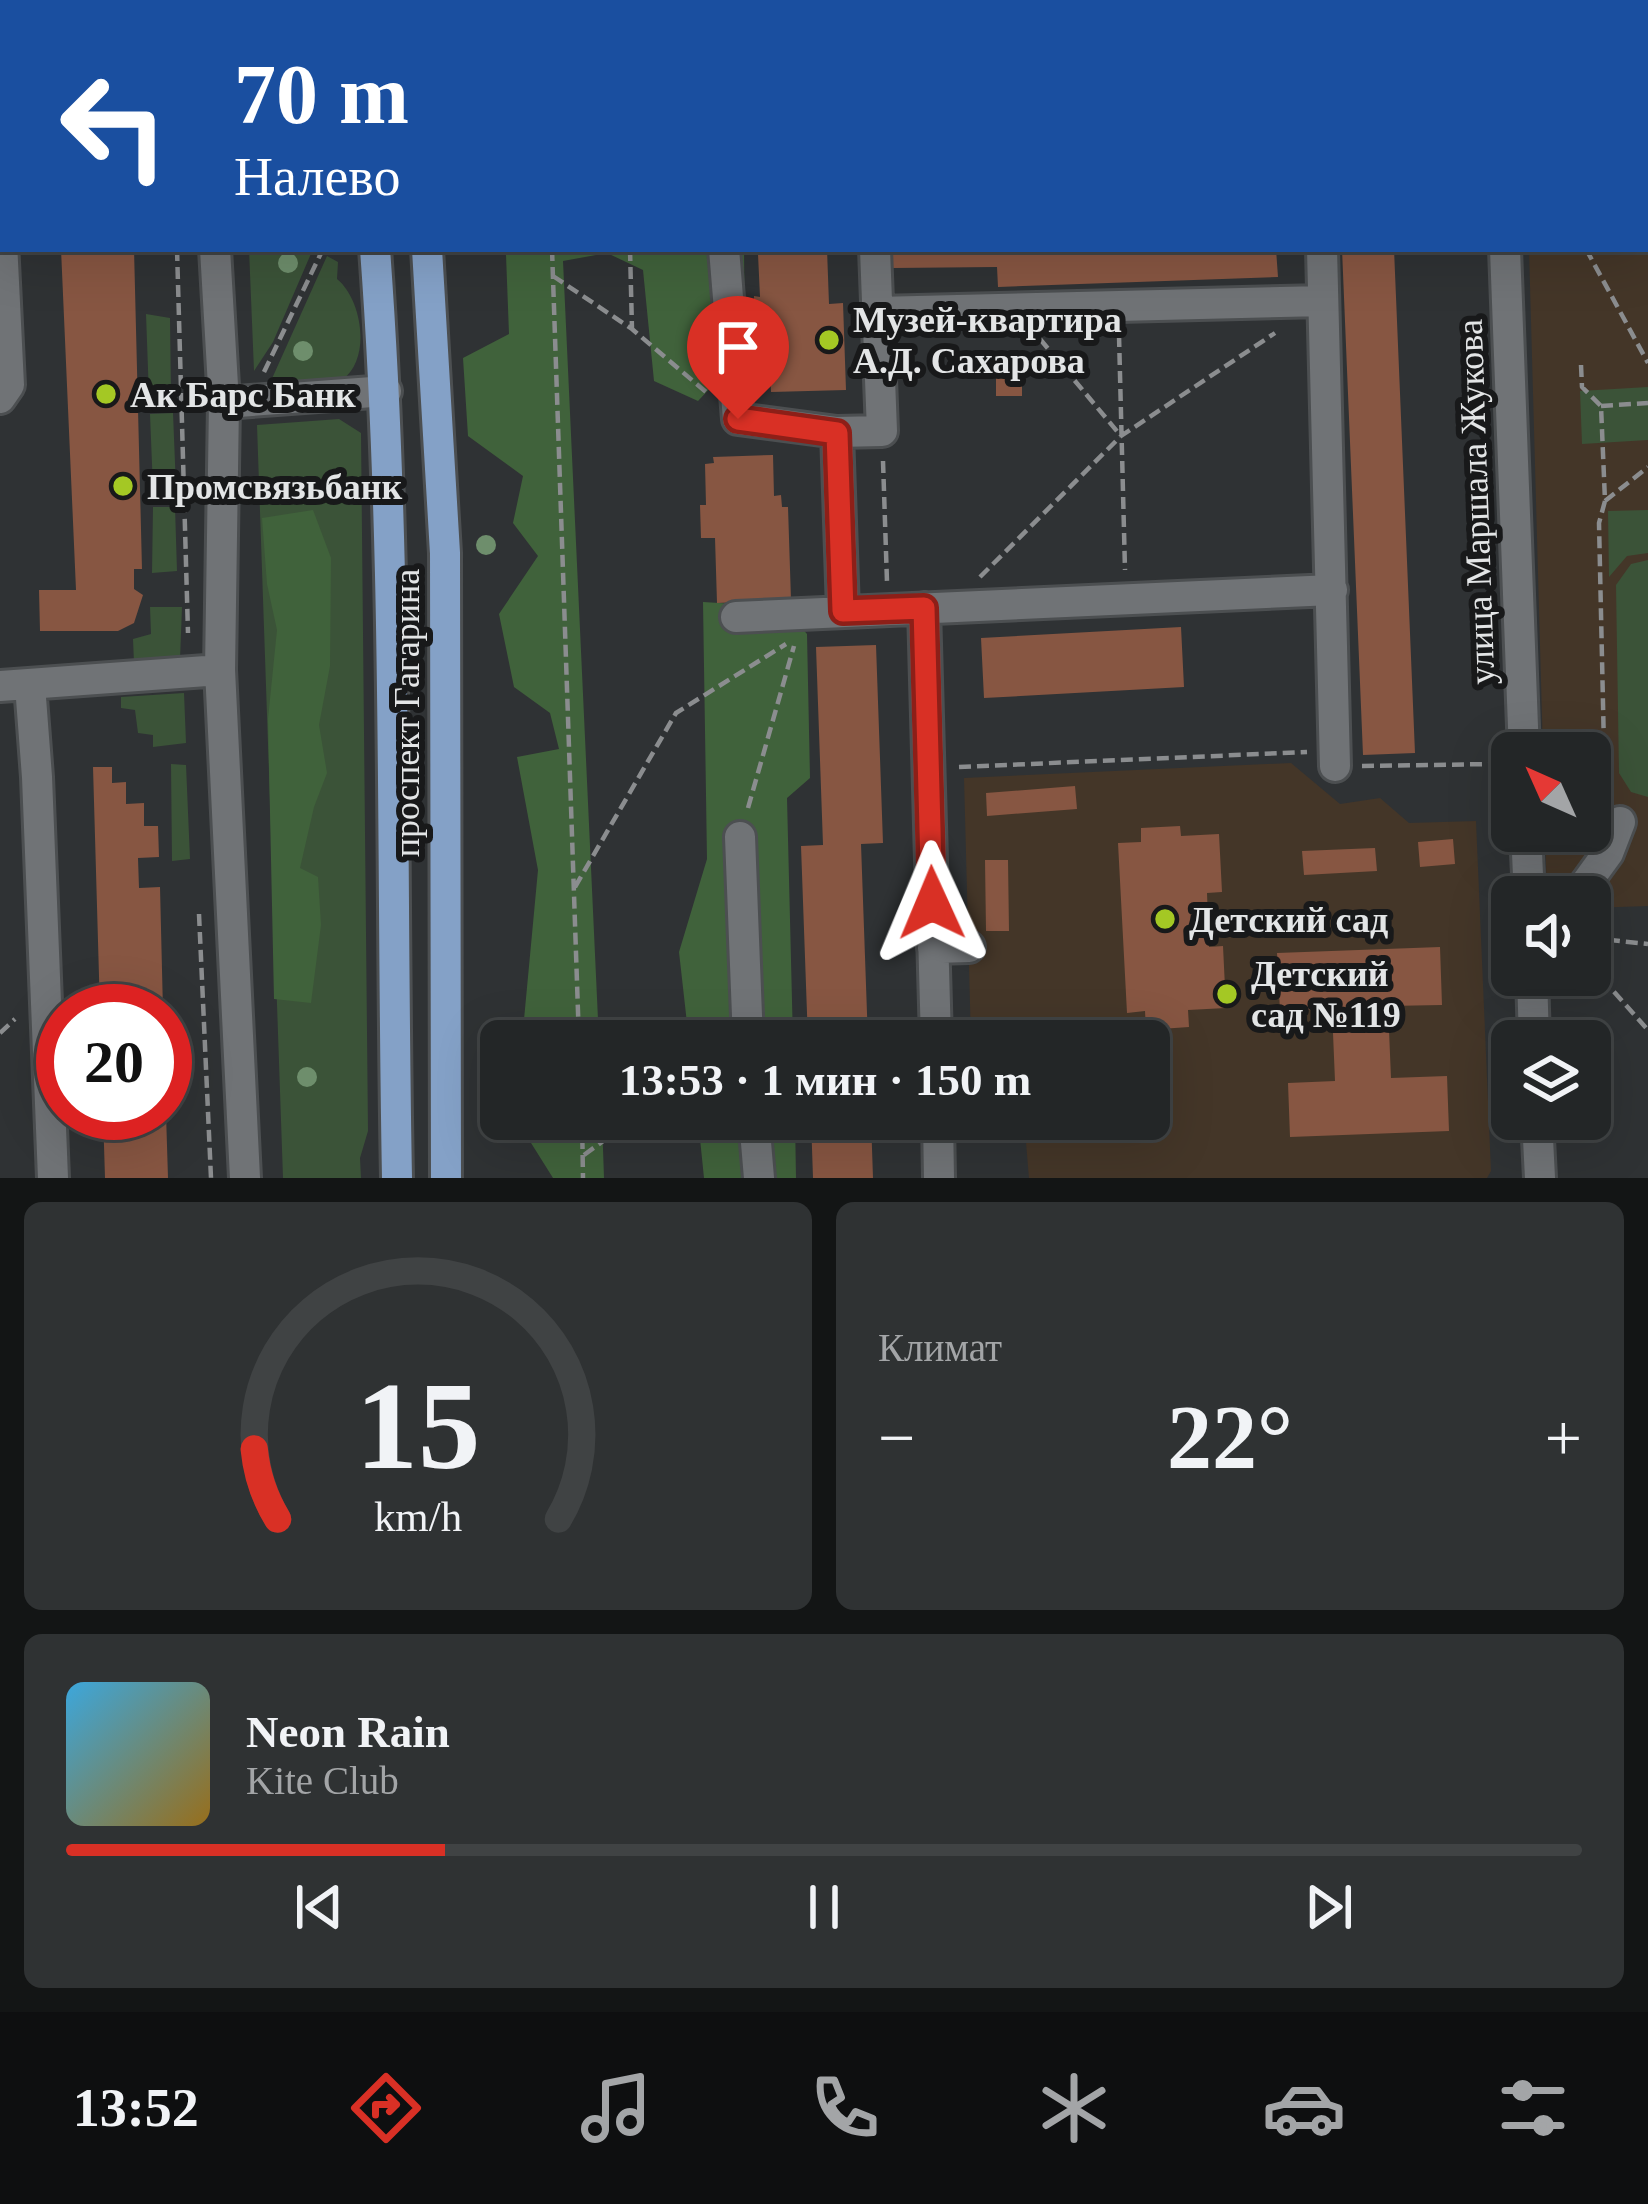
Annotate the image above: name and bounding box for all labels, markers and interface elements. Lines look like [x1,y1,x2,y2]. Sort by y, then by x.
icon: left [36,48,192,204]
text: 70 m [234,48,409,141]
text: Налево [234,147,400,207]
pin [687,296,789,419]
place label: Музей-квартира А.Д. Сахарова [853,300,1122,381]
icon: arrive [705,314,771,380]
street label: улица Маршала Жукова [1450,319,1502,685]
marker: Музей-квартира А.Д. Сахарова [816,327,842,353]
place label: Ак Барс Банк [130,375,356,415]
marker: Ак Барс Банк [93,381,119,407]
place label: Промсвязьбанк [147,467,403,507]
marker: Промсвязьбанк [110,473,136,499]
street label: проспект Гагарина [387,569,427,857]
north arrow [1491,732,1611,852]
map controls [1491,732,1611,1140]
position arrow [869,840,995,966]
button: sound [1491,876,1611,996]
place label: Детский сад [1189,900,1388,940]
marker: Детский сад [1152,906,1178,932]
place label: Детский сад №119 [1251,954,1401,1035]
marker: Детский сад №119 [1214,981,1240,1007]
speed limit sign: 20 [36,984,192,1140]
button: layers [1491,1020,1611,1140]
text: 13:53 · 1 мин · 150 m [619,1055,1031,1105]
text: Климат [878,1326,1002,1369]
text: 15 [356,1357,480,1495]
text: 22° [1167,1388,1293,1487]
text: − [878,1401,915,1474]
text: + [1545,1401,1582,1474]
text: km/h [374,1493,462,1540]
text: Neon Rain [246,1707,450,1757]
text: Kite Club [246,1759,399,1802]
icon: previous [286,1874,352,1940]
icon: pause [791,1874,857,1940]
icon: next [1296,1874,1362,1940]
icon: directions [344,2066,428,2150]
icon: music [574,2066,658,2150]
icon: phone [803,2066,887,2150]
icon: climate [1032,2066,1116,2150]
icon: car [1262,2066,1346,2150]
icon: filters [1491,2066,1575,2150]
text: 13:52 [73,2078,199,2138]

